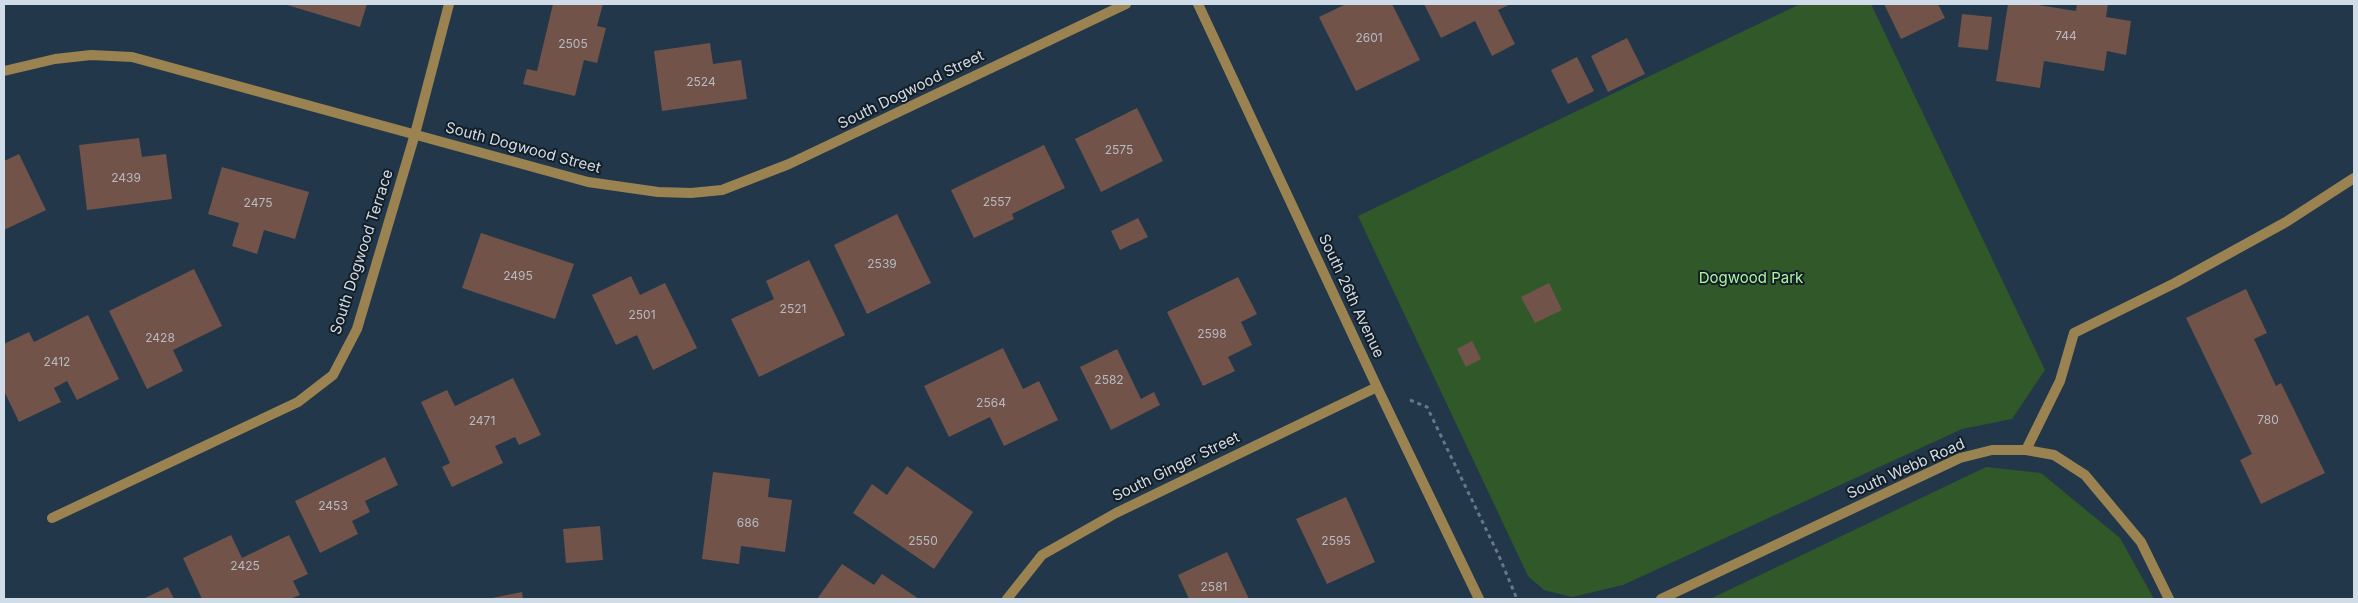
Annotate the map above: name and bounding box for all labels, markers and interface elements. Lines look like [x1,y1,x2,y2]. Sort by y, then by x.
house number: 744 [2055,29,2077,43]
house number: 2601 [1355,31,1383,45]
house number: 2505 [558,37,588,51]
street label: South Dogwood Street [835,47,987,133]
house number: 2524 [686,75,716,89]
street label: South Dogwood Street [443,119,603,177]
house number: 2575 [1105,143,1133,157]
street label: South Dogwood Terrace [327,167,397,337]
house number: 2439 [111,171,141,185]
house number: 2557 [983,195,1011,209]
house number: 2475 [244,196,272,210]
street label: South 26th Avenue [1314,231,1388,361]
house number: 2539 [867,257,897,271]
house number: 2495 [503,269,533,283]
park label: Dogwood Park [1699,269,1803,287]
house number: 2521 [780,302,806,316]
house number: 2501 [628,308,656,322]
house number: 2598 [1197,327,1227,341]
house number: 2428 [145,331,175,345]
house number: 2412 [44,355,70,369]
house number: 2582 [1094,373,1124,387]
house number: 2564 [976,396,1006,410]
house number: 780 [2257,413,2279,427]
house number: 2471 [469,414,495,428]
street label: South Ginger Street [1109,428,1243,506]
street label: South Webb Road [1844,435,1968,503]
house number: 2453 [318,499,348,513]
house number: 686 [737,516,759,530]
house number: 2550 [908,534,938,548]
house number: 2595 [1321,534,1351,548]
house number: 2425 [230,559,260,573]
house number: 2581 [1201,580,1227,594]

